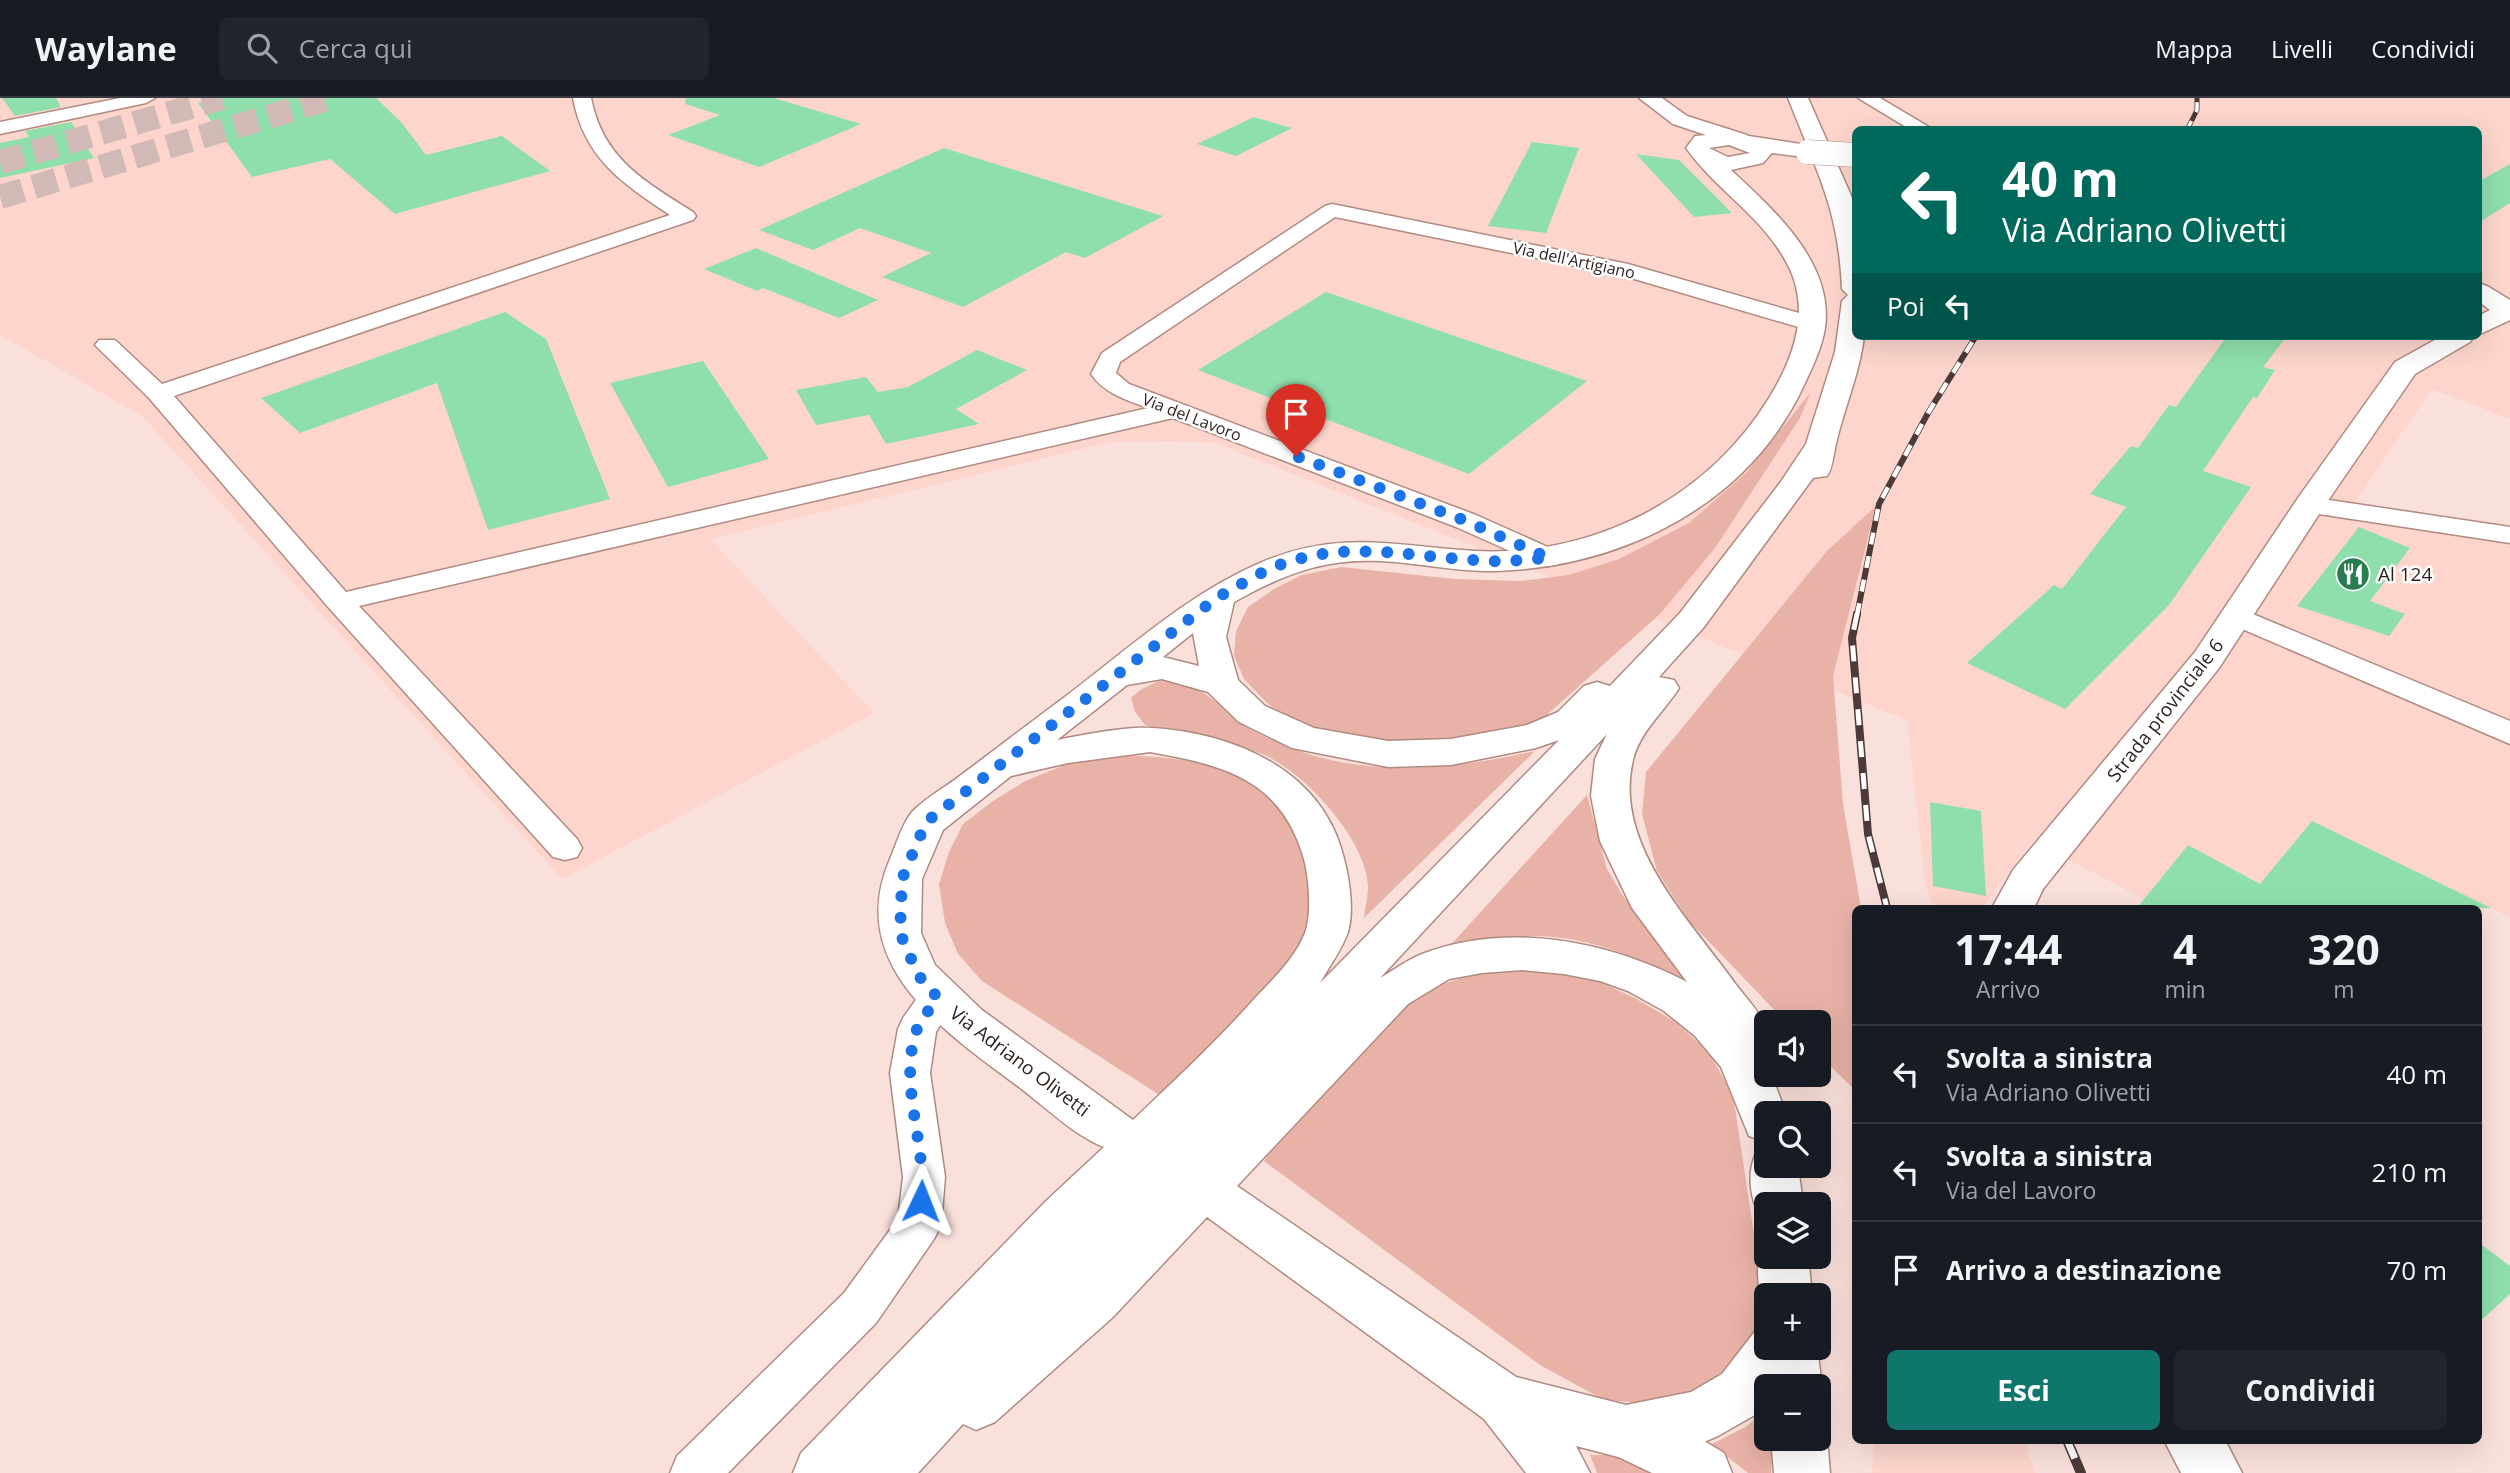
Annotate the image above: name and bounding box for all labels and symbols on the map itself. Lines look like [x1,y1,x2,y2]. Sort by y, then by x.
street label: Via dell'Artigiano [1511,236,1637,284]
pin [1266,384,1326,456]
street label: Via del Lavoro [1139,388,1245,446]
restaurant icon: Al 124 [2334,555,2372,593]
place label: Al 124 [2378,561,2432,587]
street label: Strada provinciale 6 [2101,633,2229,787]
street label: Via Adriano Olivetti [945,1000,1095,1122]
position arrow [884,1164,958,1238]

